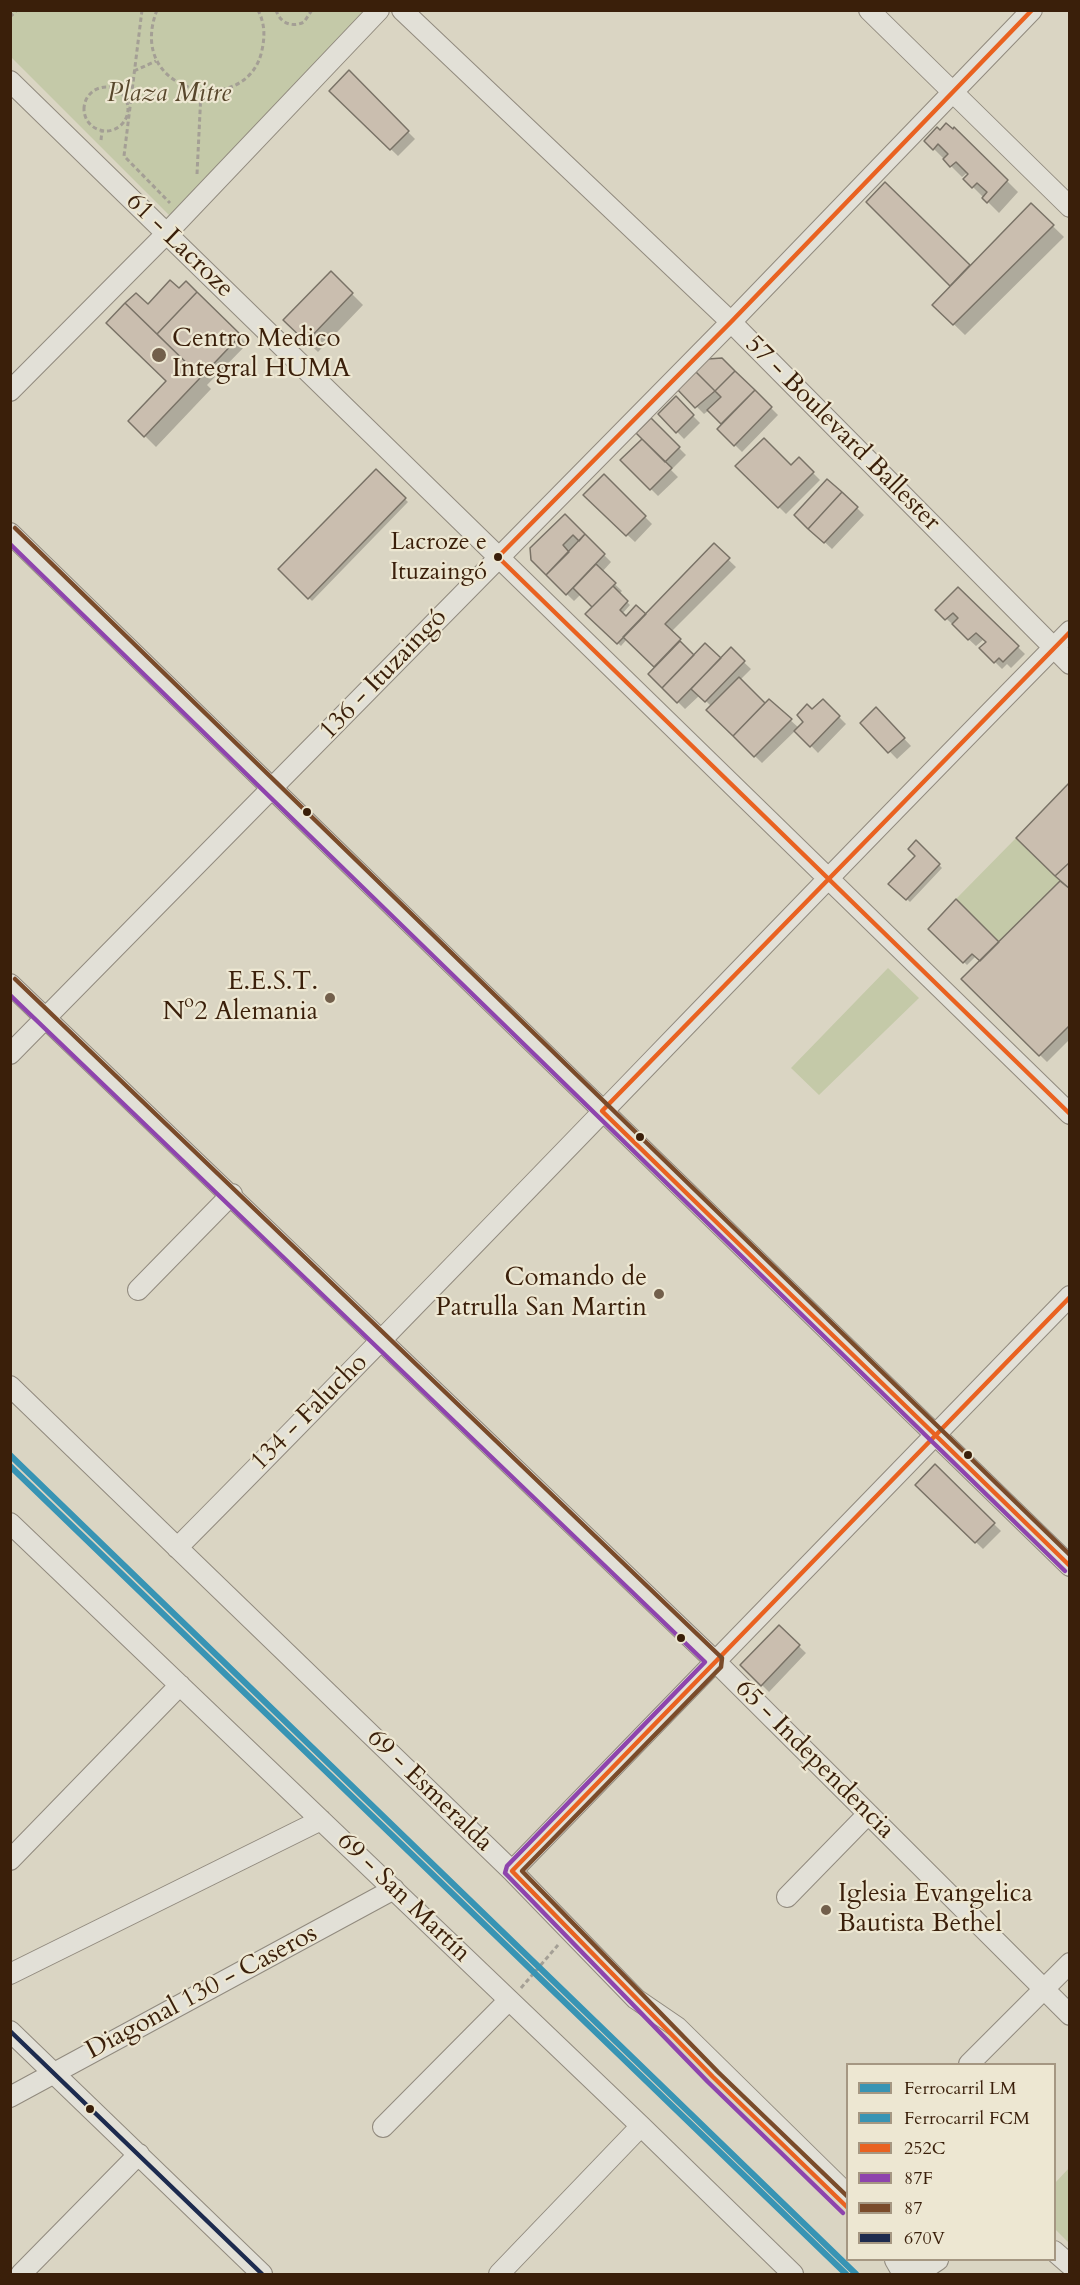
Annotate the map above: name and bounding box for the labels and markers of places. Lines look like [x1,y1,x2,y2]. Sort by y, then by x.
place label: Centro Medico Integral HUMA [172,324,351,386]
marker: Centro Medico Integral HUMA [150,346,168,364]
place label: Lacroze e Ituzaingó [390,529,487,585]
marker: Lacroze e Ituzaingó [492,551,504,563]
unlabelled marker [301,806,313,818]
place label: E.E.S.T. Nº2 Alemania [162,967,318,1028]
marker: E.E.S.T. Nº2 Alemania [323,991,337,1005]
unlabelled marker [634,1131,646,1143]
place label: Comando de Patrulla San Martin [435,1263,647,1324]
marker: Comando de Patrulla San Martin [652,1287,666,1301]
unlabelled marker [962,1449,974,1461]
unlabelled marker [675,1632,687,1644]
place label: Iglesia Evangelica Bautista Bethel [838,1879,1033,1940]
marker: Iglesia Evangelica Bautista Bethel [819,1903,833,1917]
unlabelled marker [84,2103,96,2115]

